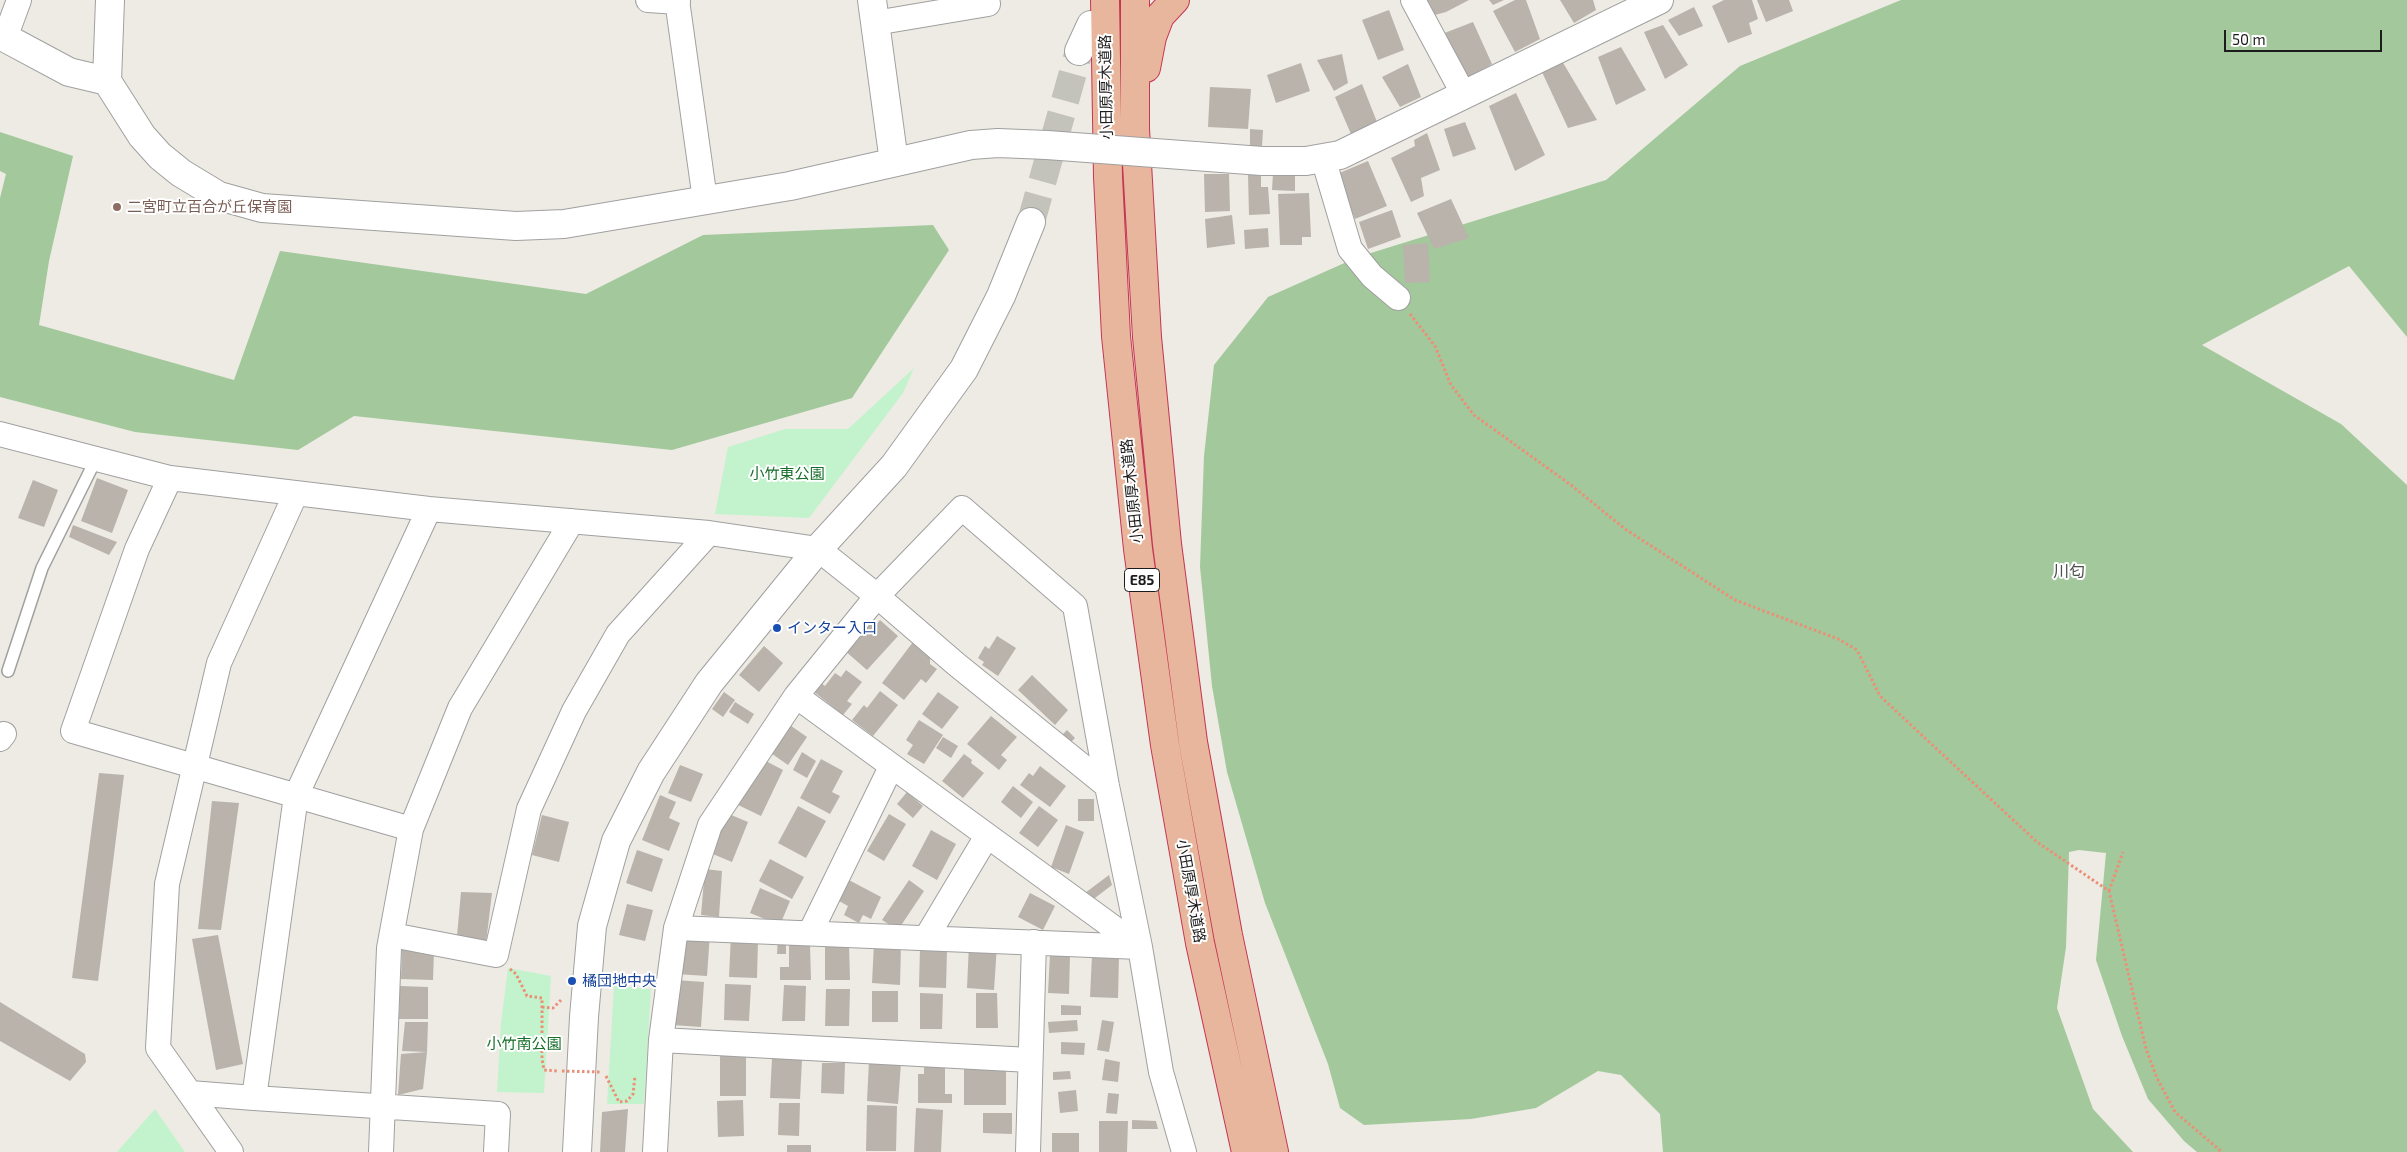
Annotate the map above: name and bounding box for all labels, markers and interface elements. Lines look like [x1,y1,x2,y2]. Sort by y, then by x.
scale bar [2227,20,2384,52]
text: 50 m [2232,30,2266,48]
street label: 小田原厚木道路 [1096,34,1116,140]
place label: 二宮町立百合が丘保育園 [127,198,292,216]
marker: 二宮町立百合が丘保育園 [111,201,123,213]
street label: 小田原厚木道路 [1118,438,1146,544]
park label: 小竹東公園 [750,465,824,483]
district label: 川匂 [2053,562,2085,582]
road number: E85 [1124,568,1160,592]
place label: インター入口 [787,619,877,637]
marker: インター入口 [771,622,783,634]
street label: 小田原厚木道路 [1173,838,1209,944]
place label: 橘団地中央 [582,972,657,990]
marker: 橘団地中央 [566,975,578,987]
park label: 小竹南公園 [487,1035,561,1053]

